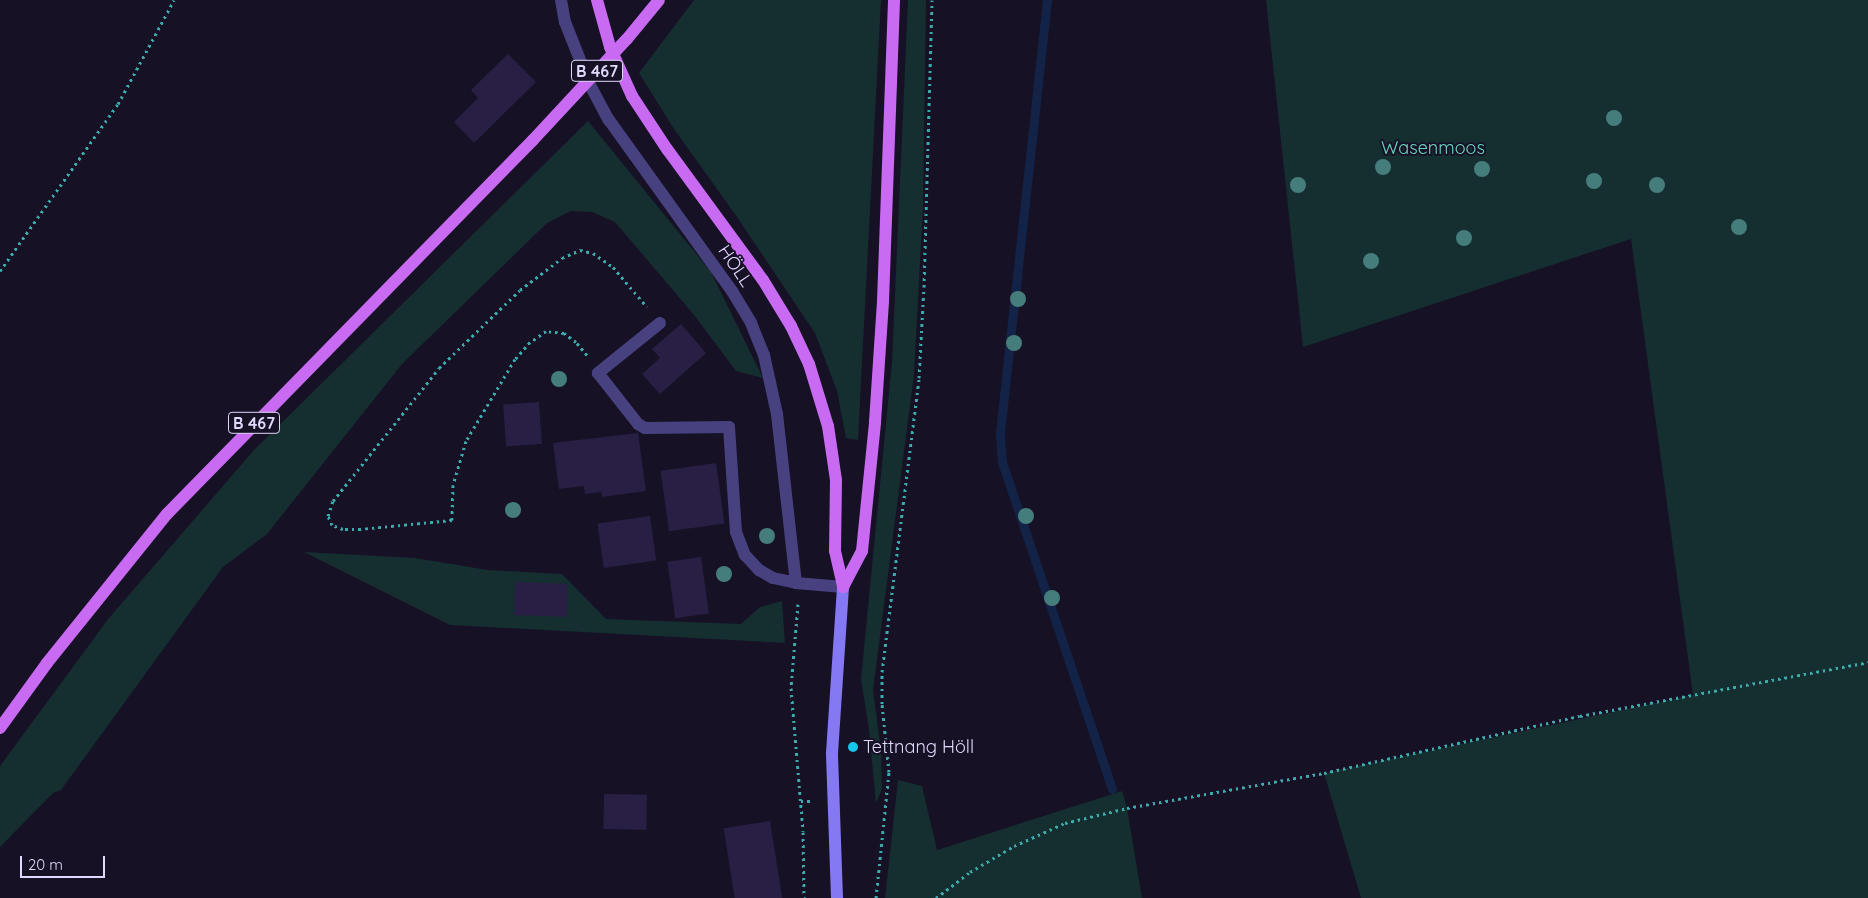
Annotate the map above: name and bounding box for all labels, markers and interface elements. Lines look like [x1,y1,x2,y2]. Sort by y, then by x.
road number: B 467 [571,58,623,84]
park label: Wasenmoos [1381,137,1485,159]
street label: HÖLL [713,241,757,291]
road number: B 467 [228,409,280,436]
place label: Tettnang Höll [863,736,974,758]
marker: Tettnang Höll [847,741,859,753]
scale bar [22,846,108,878]
text: 20 m [28,855,63,874]

